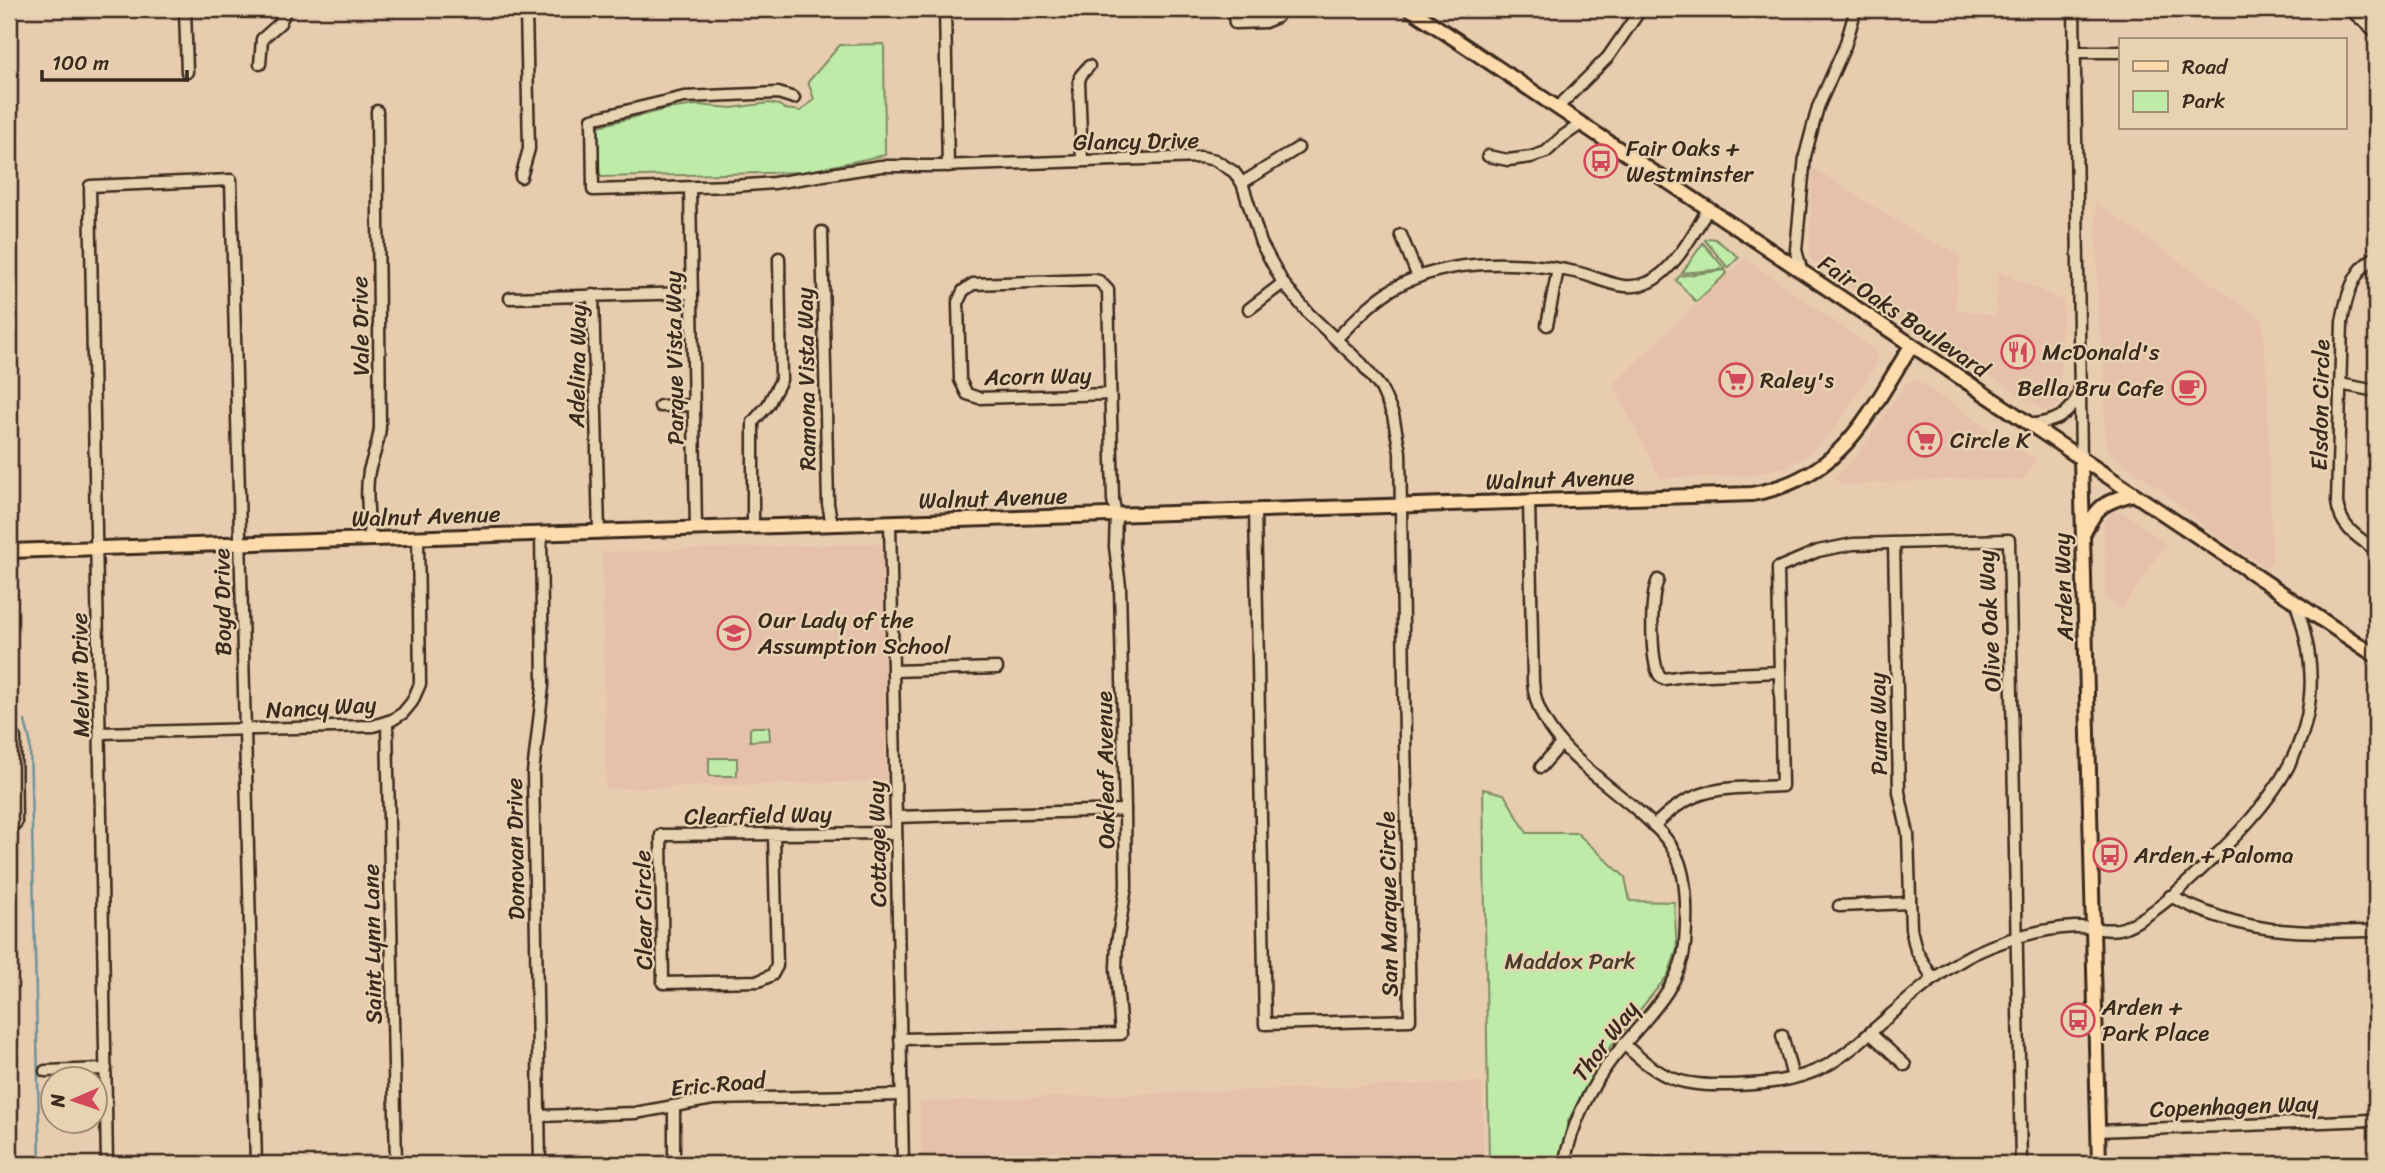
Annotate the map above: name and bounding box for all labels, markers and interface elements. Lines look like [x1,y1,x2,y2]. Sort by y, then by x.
scale bar [42,38,187,82]
legend [2119,38,2346,130]
text: 100 m [52,44,109,82]
text: Road [2182,48,2229,86]
text: Park [2182,82,2225,120]
street label: Glancy Drive [1073,120,1200,163]
place label: Fair Oaks + Westminster [1626,128,1755,195]
bus stop icon: Fair Oaks + Westminster [1582,142,1620,180]
street label: Fair Oaks Boulevard [1809,244,2000,390]
street label: Parque Vista Way [652,271,697,445]
street label: Vale Drive [339,275,382,376]
street label: Ramona Vista Way [784,287,829,471]
street label: Adelina Way [556,304,599,429]
place label: McDonald's [2042,332,2160,373]
restaurant icon: McDonald's [1999,333,2037,371]
street label: Elsdon Circle [2299,339,2342,471]
street label: Acorn Way [983,355,1092,398]
place label: Raley's [1760,360,1834,401]
supermarket icon: Raley's [1717,361,1755,399]
place label: Bella Bru Cafe [2017,368,2164,409]
cafe icon: Bella Bru Cafe [2170,369,2208,407]
place label: Circle K [1950,420,2031,461]
supermarket icon: Circle K [1906,421,1944,459]
street label: Walnut Avenue [1485,456,1635,503]
street label: Walnut Avenue [918,475,1068,522]
street label: Walnut Avenue [351,493,501,540]
street label: Arden Way [2041,532,2086,643]
street label: Boyd Drive [201,548,244,656]
street label: Olive Oak Way [1965,549,2014,693]
place label: Our Lady of the Assumption School [757,600,951,667]
street label: Melvin Drive [59,612,102,738]
school or university icon: Our Lady of the Assumption School [715,614,753,652]
street label: Puma Way [1857,672,1900,776]
street label: Nancy Way [265,684,377,731]
street label: Oakleaf Avenue [1084,691,1127,849]
street label: Donovan Drive [494,777,537,920]
street label: Cottage Way [856,780,899,908]
street label: Clearfield Way [684,794,832,837]
street label: San Marque Circle [1366,811,1411,997]
place label: Arden + Paloma [2133,835,2294,876]
bus stop icon: Arden + Paloma [2091,836,2129,874]
street label: Clear Circle [622,850,665,970]
street label: Saint Lynn Lane [351,863,394,1025]
park label: Maddox Park [1504,941,1636,982]
place label: Arden + Park Place [2101,987,2209,1054]
street label: Thor Way [1561,992,1650,1091]
bus stop icon: Arden + Park Place [2059,1001,2097,1039]
street label: Eric Road [669,1060,769,1109]
north arrow [38,1064,108,1134]
street label: Copenhagen Way [2149,1083,2319,1130]
text: N [41,1093,74,1109]

